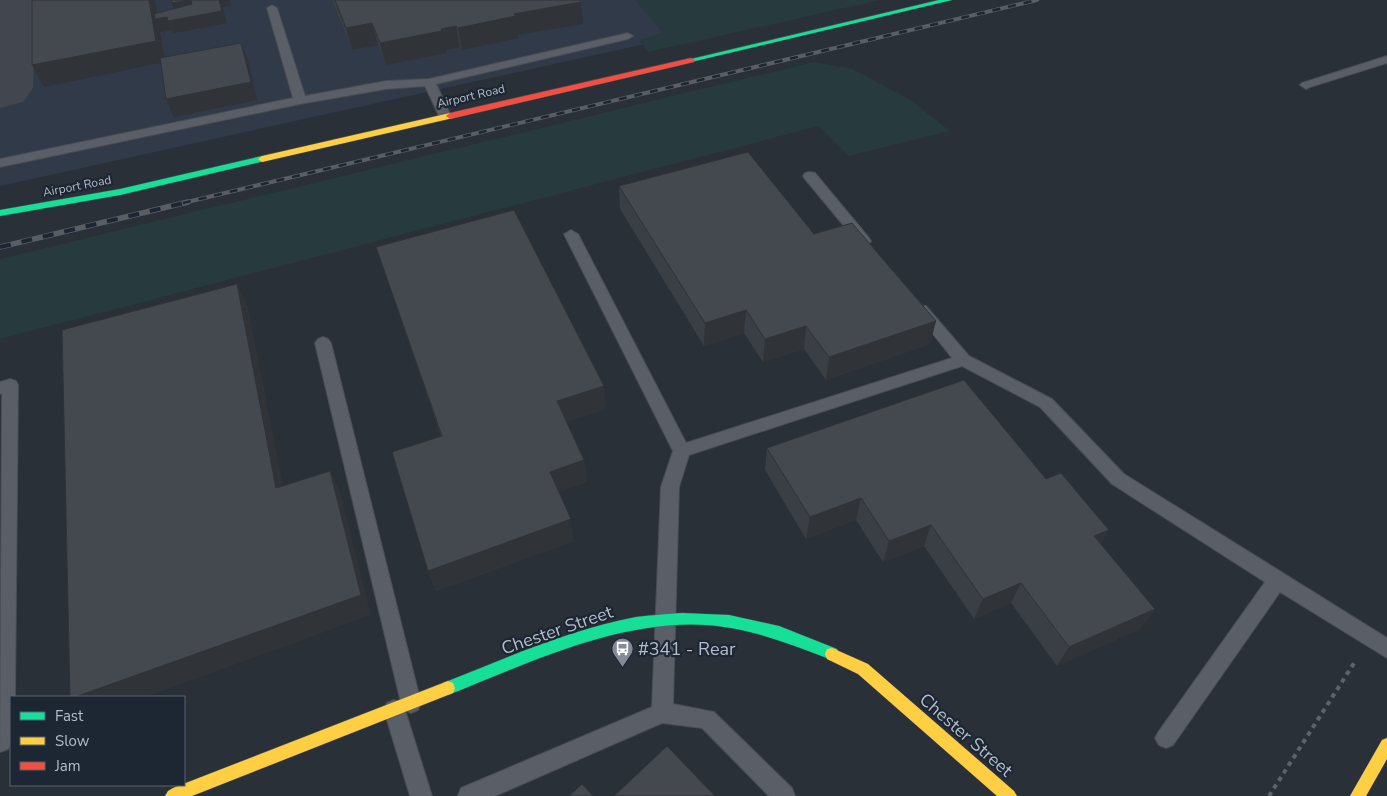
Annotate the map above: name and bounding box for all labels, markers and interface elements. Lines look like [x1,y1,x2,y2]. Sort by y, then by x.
street label: Airport Road [435,80,507,112]
street label: Airport Road [41,172,113,200]
street label: Chester Street [498,599,617,660]
bus stop icon: #341 - Rear [610,637,634,668]
place label: #341 - Rear [638,637,736,661]
street label: Chester Street [914,688,1018,783]
legend [10,696,185,786]
text: Fast [55,706,84,726]
text: Slow [55,731,90,751]
text: Jam [54,756,81,776]

